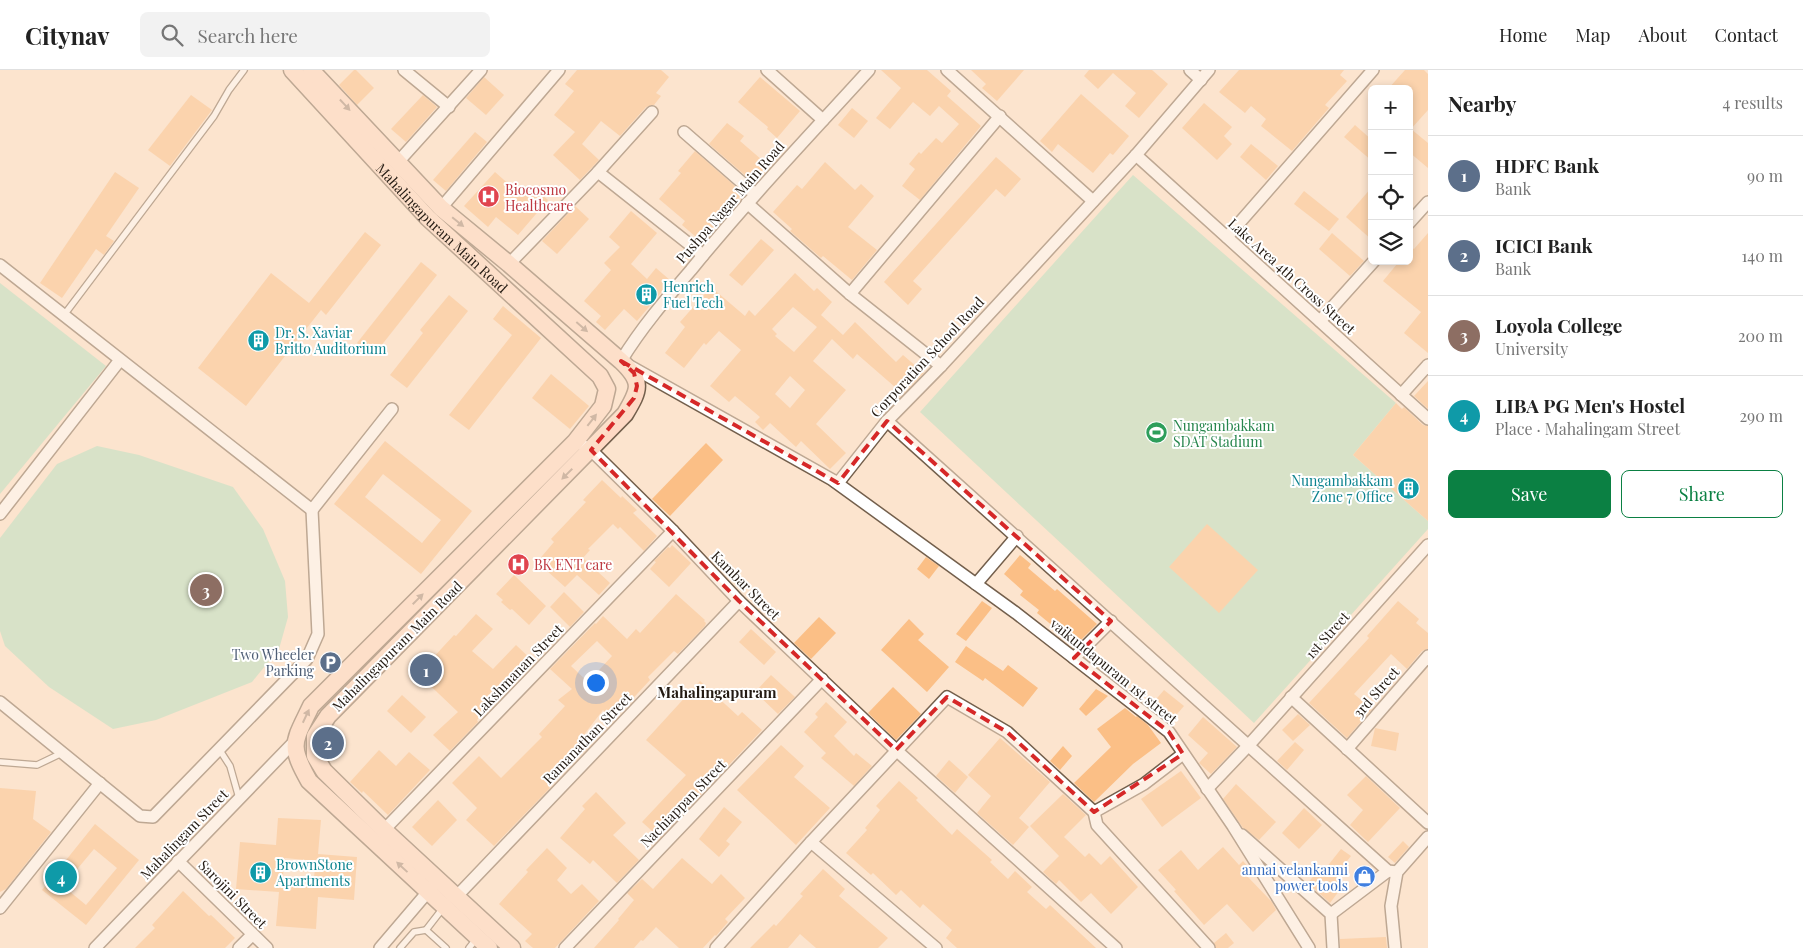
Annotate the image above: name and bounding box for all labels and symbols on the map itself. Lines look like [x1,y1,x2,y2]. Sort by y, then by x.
one-way arrow [339,99,351,111]
street label: Pushpa Nagar Main Road [672,137,788,267]
street label: Mahalingapuram Main Road [373,159,512,296]
place label: Biocosmo Healthcare [505,180,573,215]
hospital icon: Biocosmo Healthcare [477,185,501,209]
street label: Lake Area 4th Cross Street [1224,214,1360,339]
one-way arrow [451,216,463,228]
place label: Henrich Fuel Tech [663,277,724,312]
building icon: Henrich Fuel Tech [635,282,659,306]
street label: Corporation School Road [866,293,988,421]
one-way arrow [575,321,588,332]
place label: Dr. S. Xaviar Britto Auditorium [275,323,387,358]
building icon: Dr. S. Xaviar Britto Auditorium [247,328,271,352]
one-way arrow [587,414,598,427]
place label: Nungambakkam SDAT Stadium [1173,416,1275,451]
sports icon: Nungambakkam SDAT Stadium [1145,421,1169,445]
one-way arrow [561,468,573,480]
place label: Nungambakkam Zone 7 Office [1291,471,1394,506]
building icon: Nungambakkam Zone 7 Office [1397,476,1421,500]
street label: Kambar Street [707,546,785,624]
hospital icon: BK ENT care [506,552,530,576]
place label: BK ENT care [534,555,612,574]
pin: 3 [190,571,222,609]
street label: Mahalingapuram Main Road [328,577,466,715]
one-way arrow [412,593,424,605]
street label: 1st Street [1301,607,1354,663]
street label: vaikundapuram 1st street [1046,613,1182,729]
street label: Lakshmanan Street [469,619,568,720]
place label: Two Wheeler Parking [232,645,315,680]
parking icon: Two Wheeler Parking [318,650,342,674]
pin: 1 [410,651,442,689]
street label: 3rd Street [1349,662,1404,721]
your location [583,670,609,696]
district label: Mahalingapuram [657,682,777,702]
street label: Ramanathan Street [538,687,636,788]
one-way arrow [302,709,310,723]
pin: 2 [312,724,344,762]
street label: Nachiappan Street [636,754,731,851]
street label: Mahalingam Street [136,784,233,883]
place label: BrownStone Apartments [275,855,353,890]
street label: Sarojini Street [195,856,272,933]
pin: 4 [45,858,77,896]
building icon: BrownStone Apartments [248,860,272,884]
place label: annai velankanni power tools [1242,860,1348,895]
one-way arrow [396,861,408,873]
shop icon: annai velankanni power tools [1352,865,1376,889]

